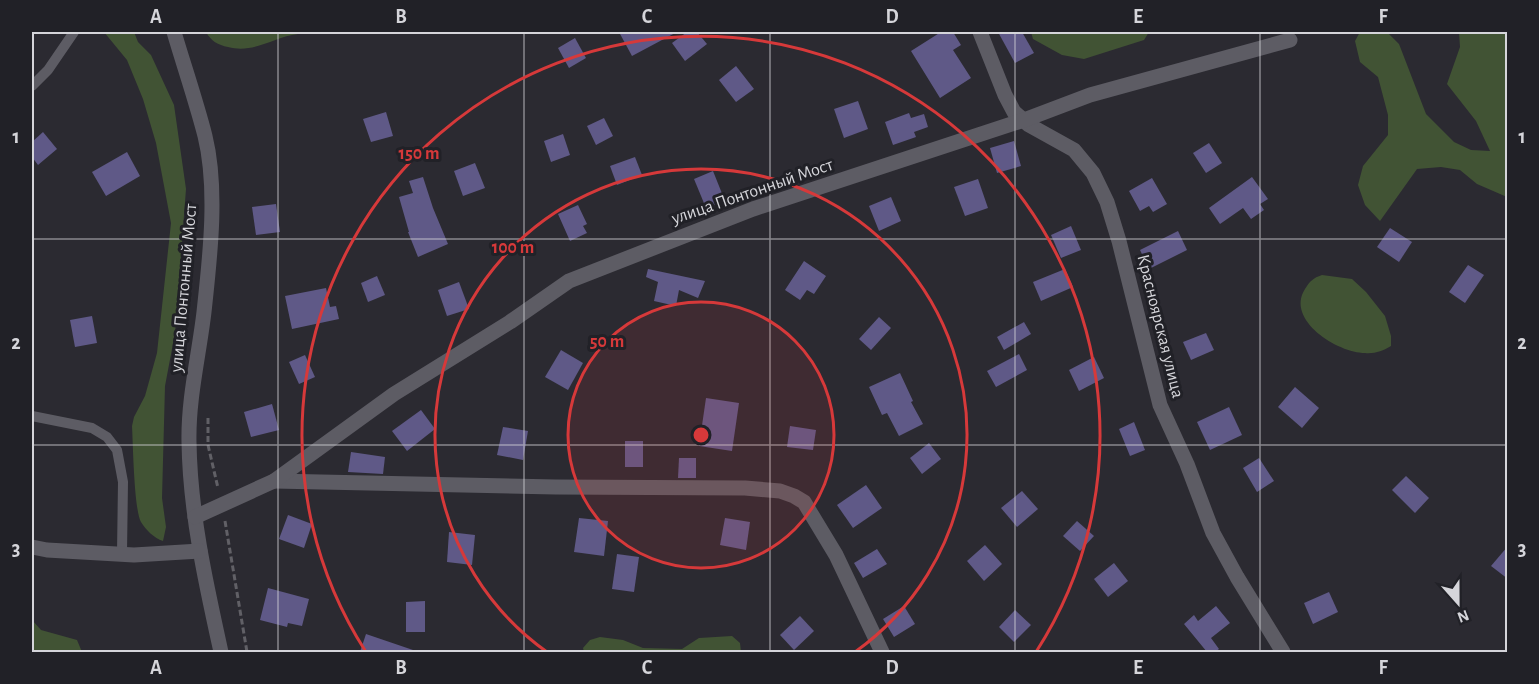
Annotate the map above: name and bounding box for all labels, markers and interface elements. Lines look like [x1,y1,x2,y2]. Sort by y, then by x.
text: A [150,7,162,27]
text: B [395,7,407,27]
text: C [642,7,653,27]
text: D [885,7,899,27]
text: E [1133,7,1143,27]
text: F [1378,7,1388,27]
text: 1 [12,127,20,147]
text: 1 [1518,127,1526,147]
text: 150 m [399,145,439,163]
street label: улица Понтонный Мост [668,156,836,228]
street label: улица Понтонный Мост [168,202,200,374]
text: 100 m [492,239,534,257]
street label: Красноярская улица [1133,253,1187,400]
text: 2 [11,333,21,353]
text: 50 m [590,333,624,351]
text: 2 [1517,333,1527,353]
centre of rings [691,425,711,445]
text: 3 [12,539,20,559]
text: 3 [1518,539,1526,559]
north arrow [1428,573,1488,633]
text: N [1455,607,1471,626]
text: A [150,658,162,678]
text: B [395,658,407,678]
text: C [642,658,653,678]
text: D [885,658,899,678]
text: E [1133,658,1143,678]
text: F [1378,658,1388,678]

